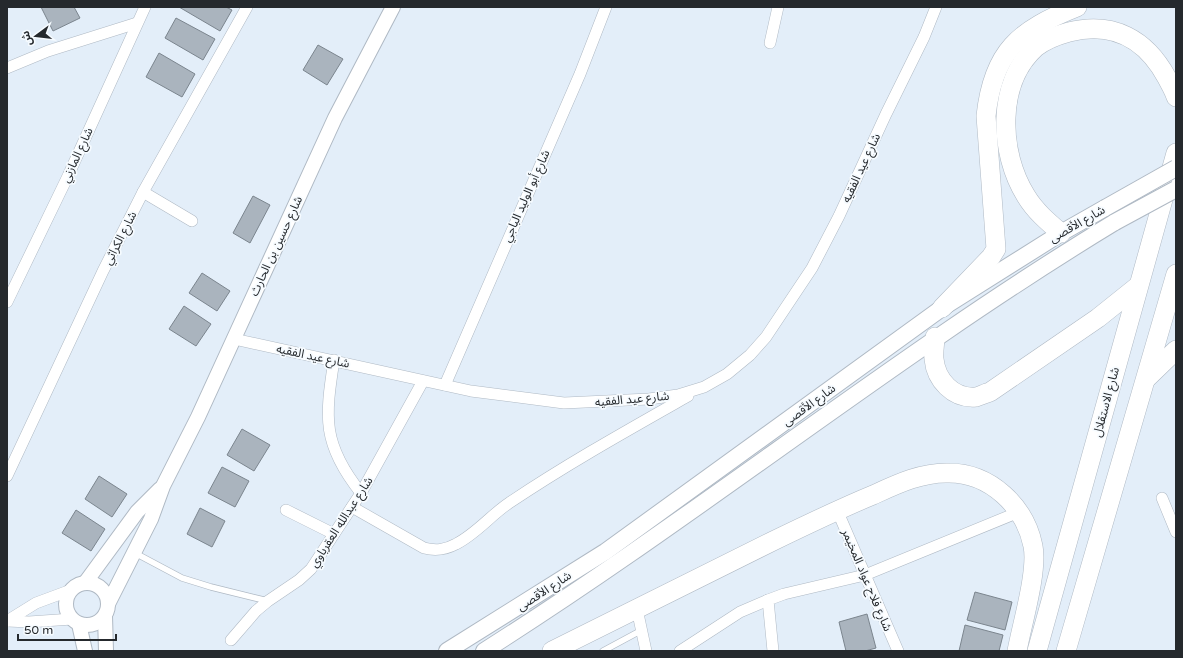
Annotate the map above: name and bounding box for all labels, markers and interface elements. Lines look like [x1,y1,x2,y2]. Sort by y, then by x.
north arrow [16,16,56,56]
text: ش [19,29,35,47]
street label: شارع المازني [58,125,98,186]
street label: شارع عيد الفقيه [839,131,885,206]
street label: شارع أبو الوليد الباجي [499,147,555,245]
street label: شارع حسين بن الحارث [247,194,307,299]
street label: شارع الأقصى [1047,202,1108,247]
street label: شارع الكراثي [101,209,142,268]
street label: شارع عيد الفقيه [275,341,351,373]
street label: شارع الاستقلال [1090,366,1124,439]
street label: شارع الأقصى [780,381,839,430]
street label: شارع عيد الفقيه [594,389,670,411]
street label: شارع عبدالله العقرباوي [306,474,378,572]
street label: شارع فلاح عواد المخيمر [837,526,895,634]
street label: شارع الأقصى [514,568,575,615]
scale bar [18,616,116,642]
text: 50 m [24,623,53,637]

